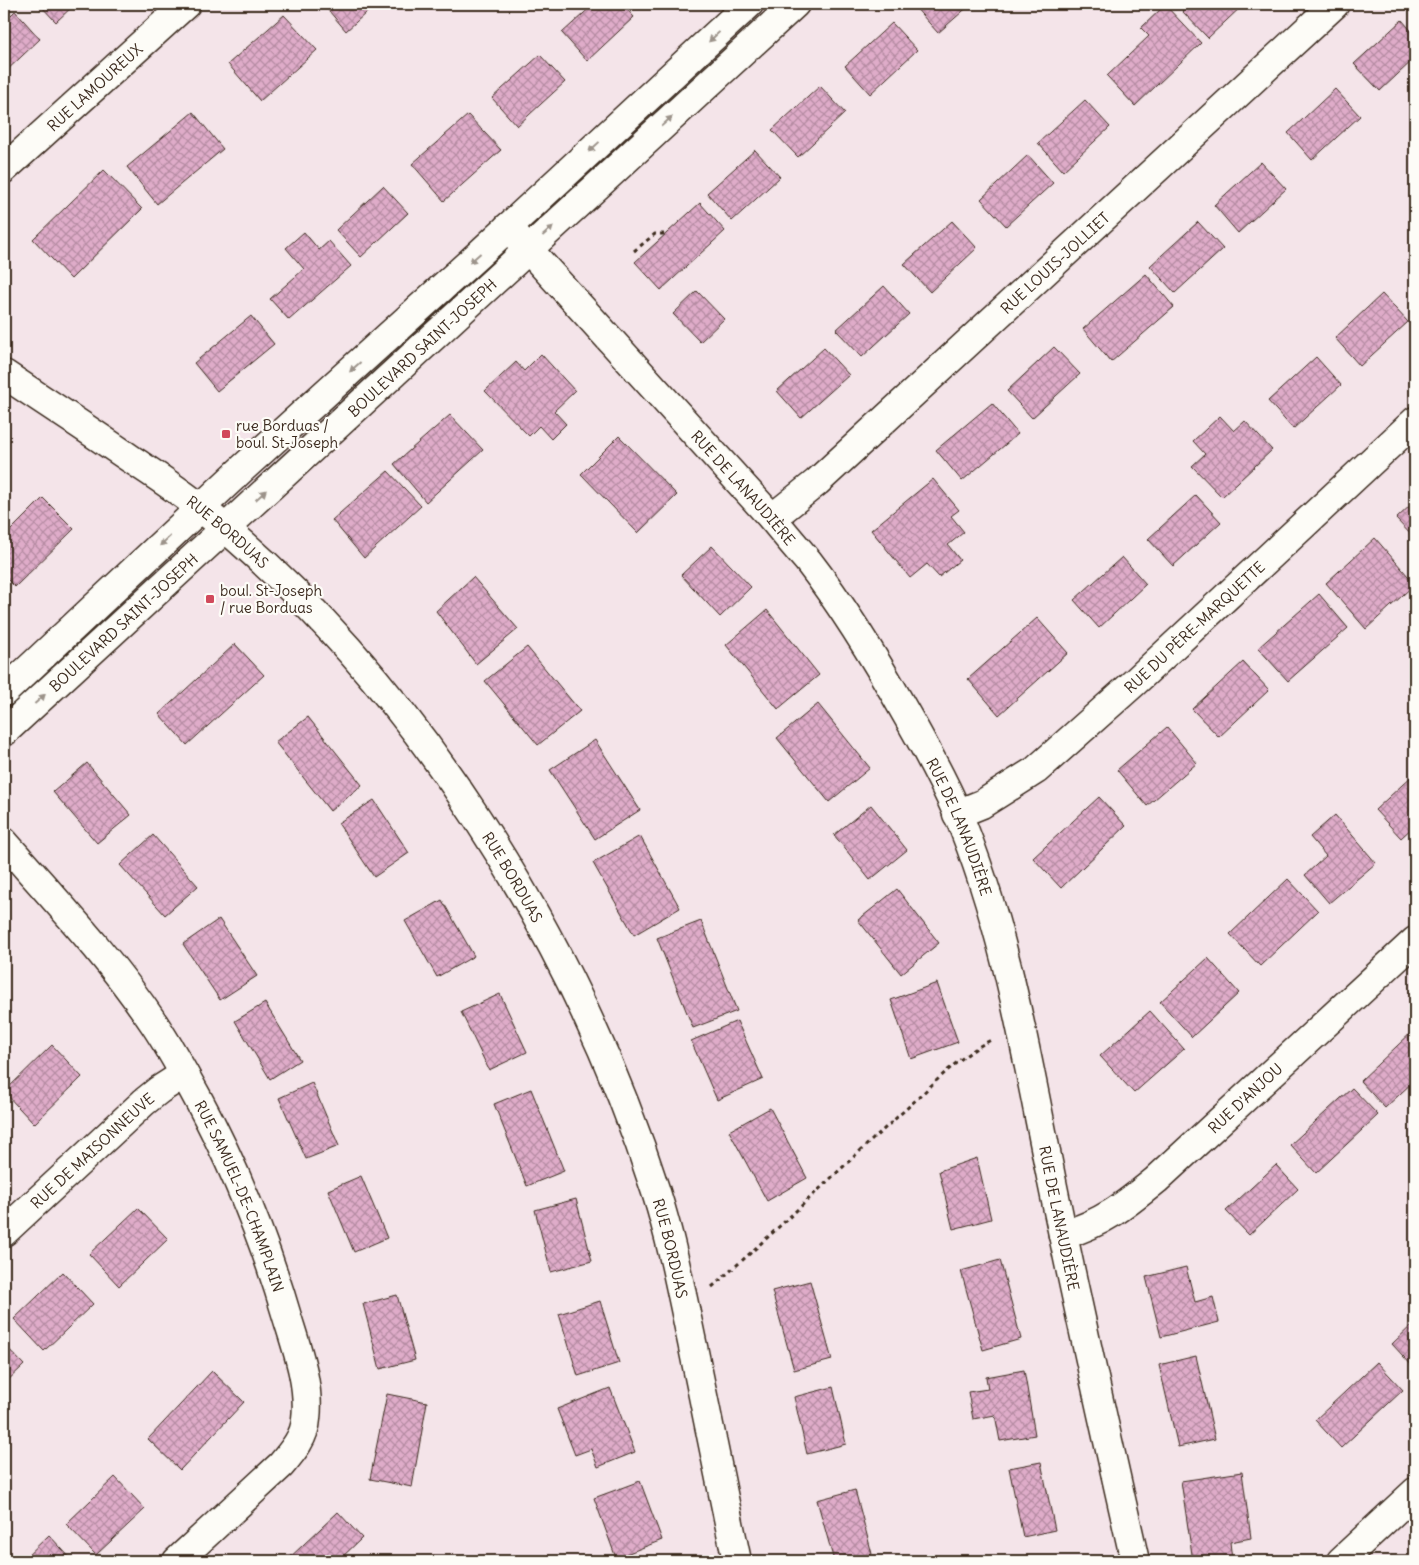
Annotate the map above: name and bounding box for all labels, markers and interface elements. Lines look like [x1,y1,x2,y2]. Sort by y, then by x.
one-way arrow [708,31,720,43]
street label: RUE LAMOUREUX [43,39,146,135]
one-way arrow [661,115,674,126]
one-way arrow [589,141,601,153]
street label: RUE LOUIS-JOLLIET [996,208,1113,318]
one-way arrow [541,225,554,236]
one-way arrow [470,252,482,264]
street label: BOULEVARD SAINT-JOSEPH [344,274,500,420]
one-way arrow [349,361,361,373]
place label: rue Borduas / boul. St-Joseph [236,416,339,452]
street label: RUE DE LANAUDIÈRE [687,426,800,549]
marker: rue Borduas / boul. St-Joseph [220,428,232,440]
one-way arrow [255,489,267,501]
street label: RUE BORDUAS [183,491,273,572]
one-way arrow [159,535,171,547]
street label: BOULEVARD SAINT-JOSEPH [45,549,202,695]
street label: RUE DU PÈRE-MARQUETTE [1120,557,1268,697]
place label: boul. St-Joseph / rue Borduas [220,581,323,617]
marker: boul. St-Joseph / rue Borduas [204,593,216,605]
one-way arrow [33,693,45,705]
street label: RUE DE LANAUDIÈRE [923,755,996,898]
street label: RUE BORDUAS [479,828,547,926]
street label: RUE D'ANJOU [1204,1059,1286,1137]
street label: RUE DE MAISONNEUVE [26,1088,158,1212]
street label: RUE SAMUEL-DE-CHAMPLAIN [191,1097,288,1294]
street label: RUE DE LANAUDIÈRE [1035,1144,1084,1292]
street label: RUE BORDUAS [649,1196,692,1300]

